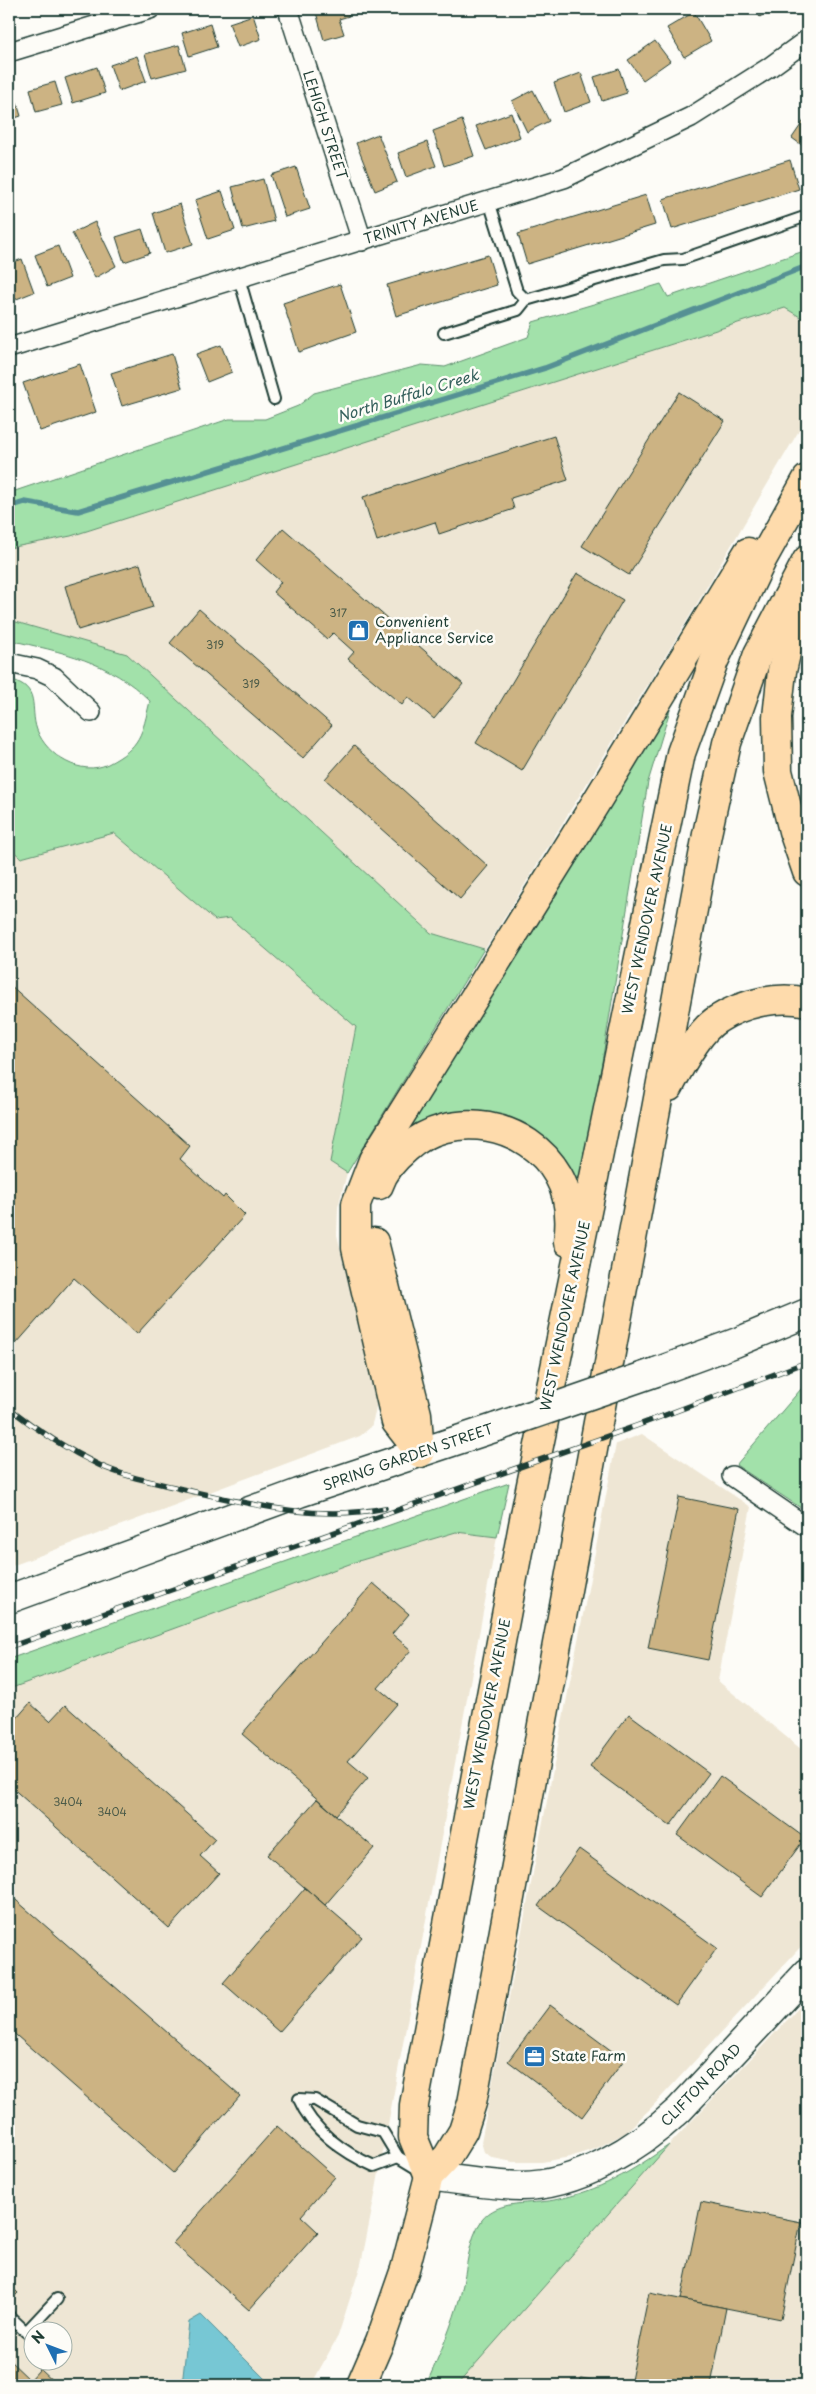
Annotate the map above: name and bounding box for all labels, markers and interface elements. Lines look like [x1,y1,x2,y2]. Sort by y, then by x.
street label: LEHIGH STREET [298,67,353,183]
street label: TRINITY AVENUE [361,194,481,249]
water label: North Buffalo Creek [334,362,482,427]
house number: 317 [329,604,347,621]
place label: Convenient Appliance Service [375,611,494,648]
shop icon: Convenient Appliance Service [347,618,371,642]
house number: 319 [206,636,224,653]
house number: 319 [242,675,260,692]
street label: WEST WENDOVER AVENUE [616,822,677,1016]
street label: WEST WENDOVER AVENUE [534,1219,595,1413]
street label: SPRING GARDEN STREET [320,1417,496,1496]
street label: WEST WENDOVER AVENUE [458,1616,515,1811]
house number: 3404 [53,1793,83,1810]
house number: 3404 [97,1803,127,1820]
street label: CLIFTON ROAD [656,2038,746,2131]
office icon: State Farm [523,2044,547,2068]
place label: State Farm [551,2045,626,2066]
north arrow [22,2322,72,2372]
text: N [26,2326,49,2348]

